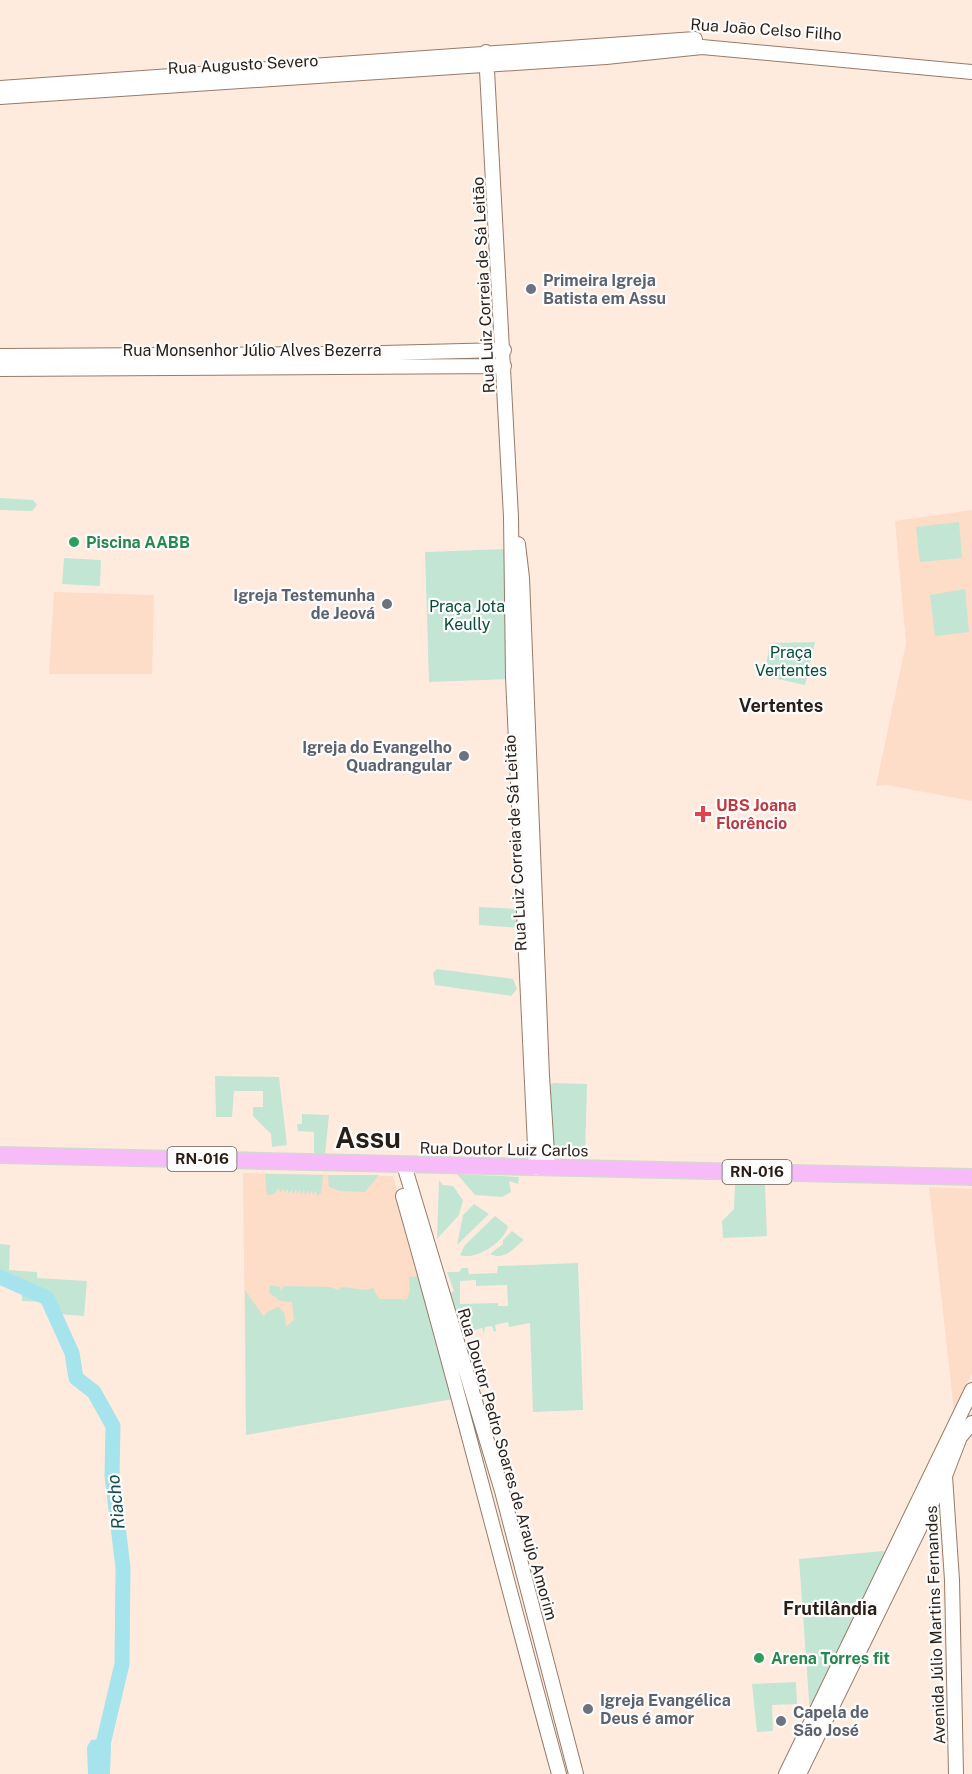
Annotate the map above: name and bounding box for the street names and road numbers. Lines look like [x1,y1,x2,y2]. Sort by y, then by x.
street label: Rua João Celso Filho [690,15,842,44]
street label: Rua Augusto Severo [167,51,319,78]
street label: Rua Luiz Correia de Sá Leitão [468,176,499,394]
street label: Rua Monsenhor Júlio Alves Bezerra [122,341,382,360]
street label: Rua Luiz Correia de Sá Leitão [500,734,531,952]
street label: Rua Doutor Luiz Carlos [419,1139,589,1160]
road number: RN-016 [168,1147,236,1171]
road number: RN-016 [722,1160,792,1184]
street label: Rua Doutor Pedro Soares de Araujo Amorim [454,1306,561,1622]
street label: Avenida Júlio Martins Fernandes [922,1505,949,1745]

